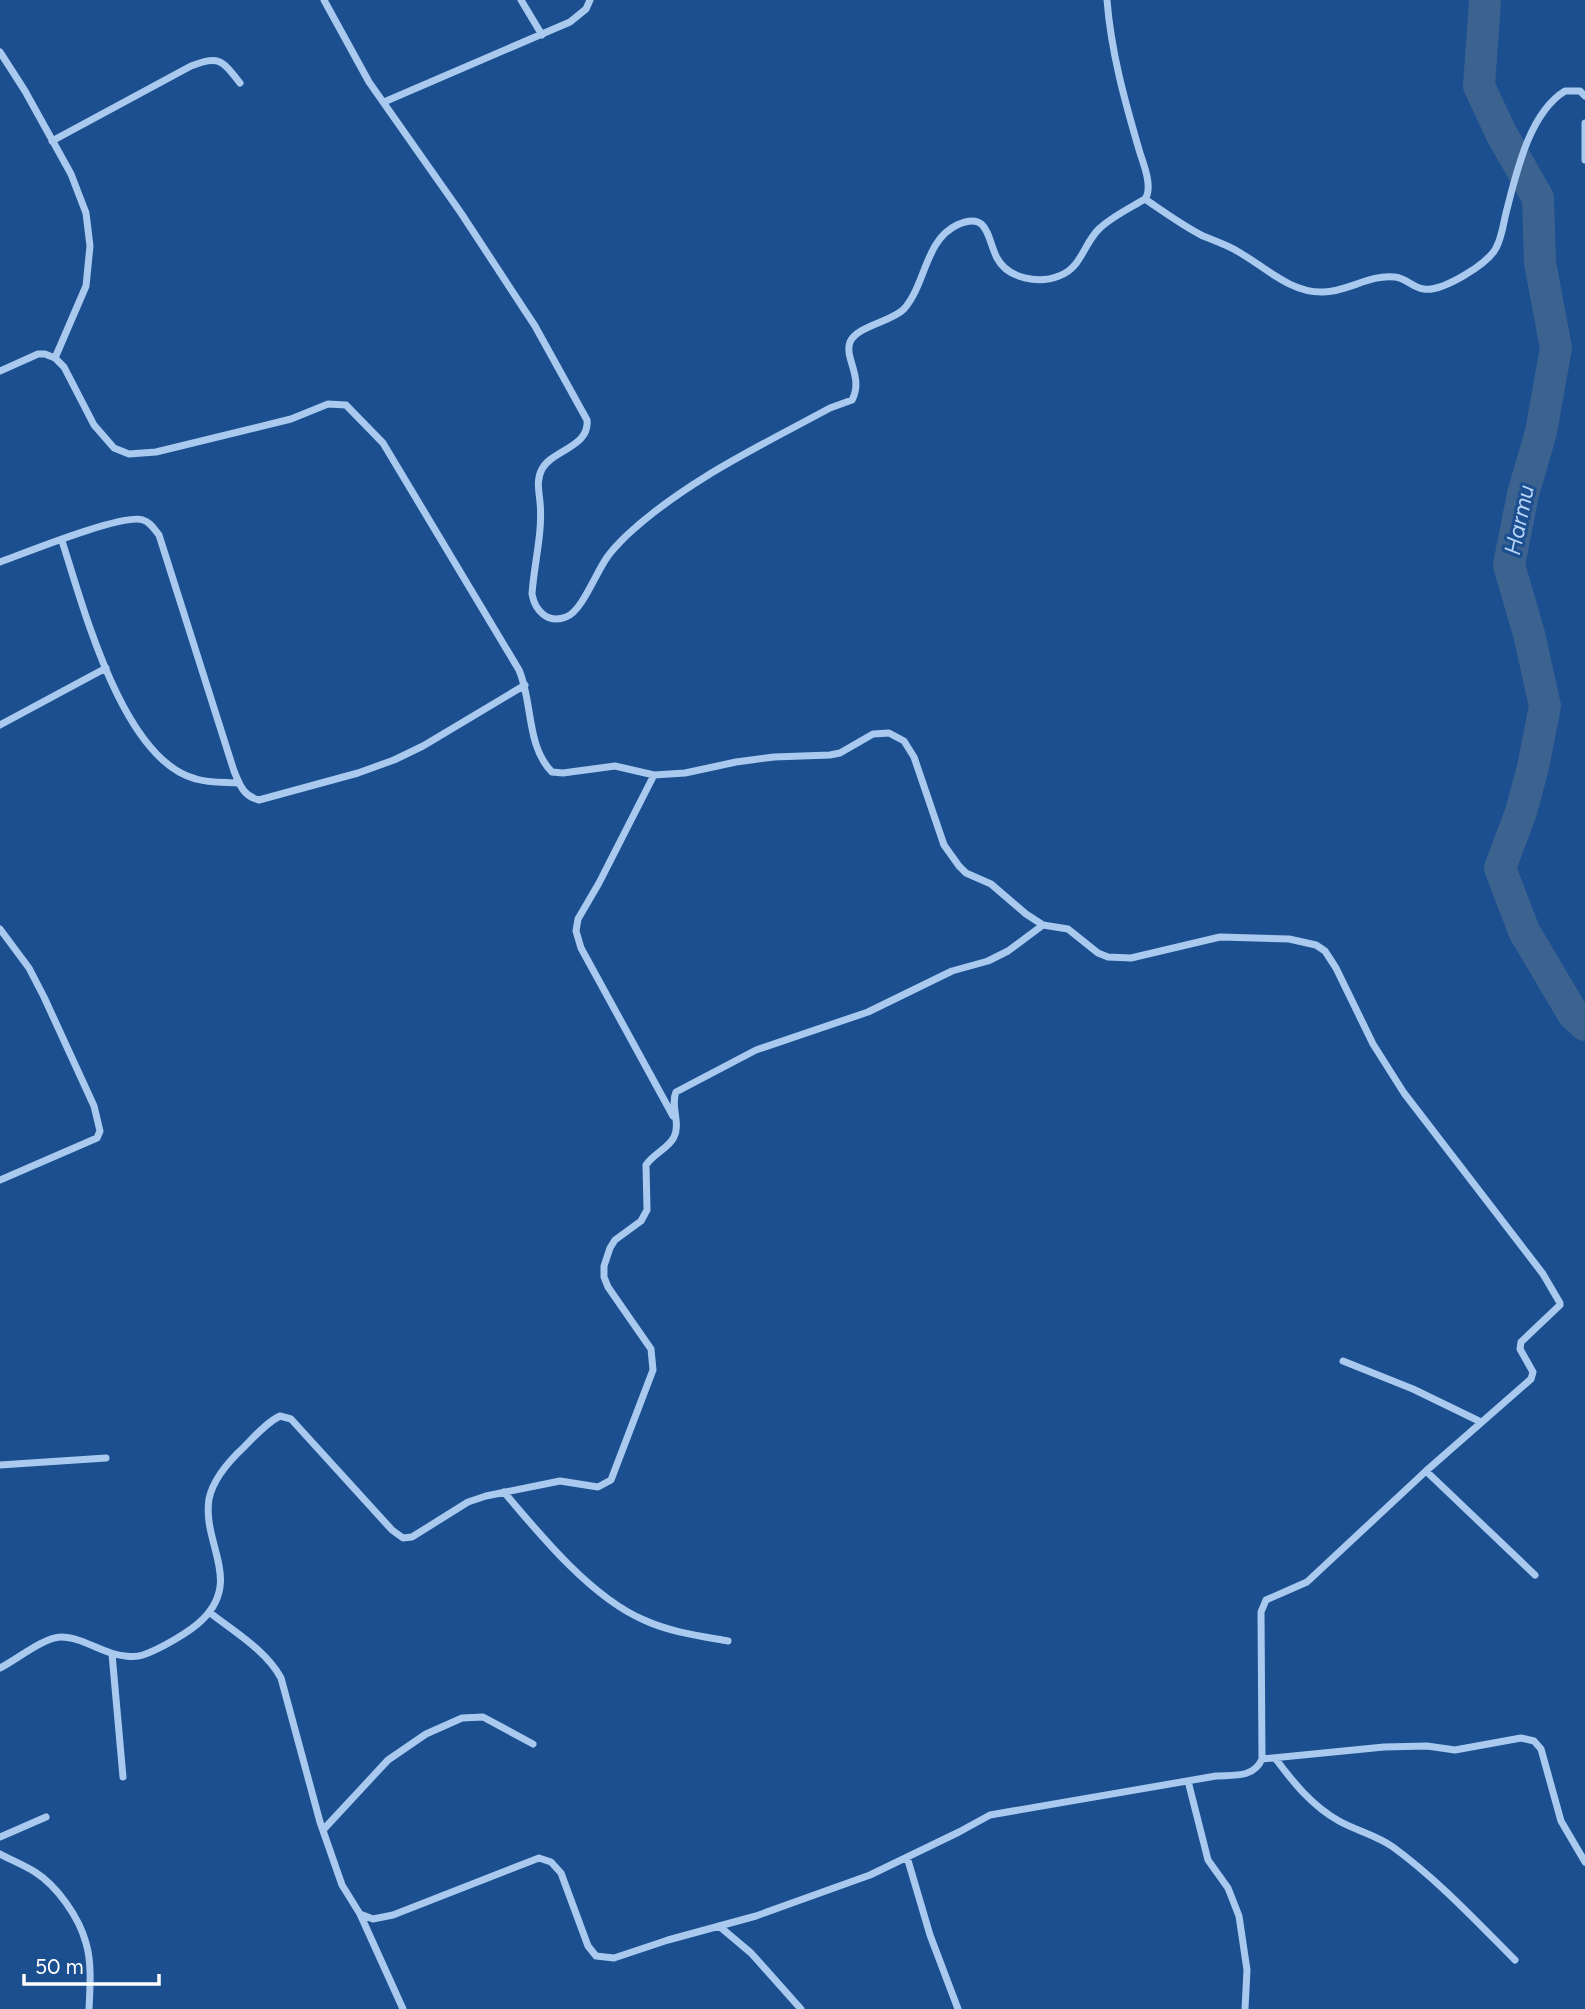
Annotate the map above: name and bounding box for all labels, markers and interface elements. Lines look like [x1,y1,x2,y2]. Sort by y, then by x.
water label: Harmu [1498,482,1540,558]
scale bar [24,1942,159,1986]
text: 50 m [35,1954,84,1979]

